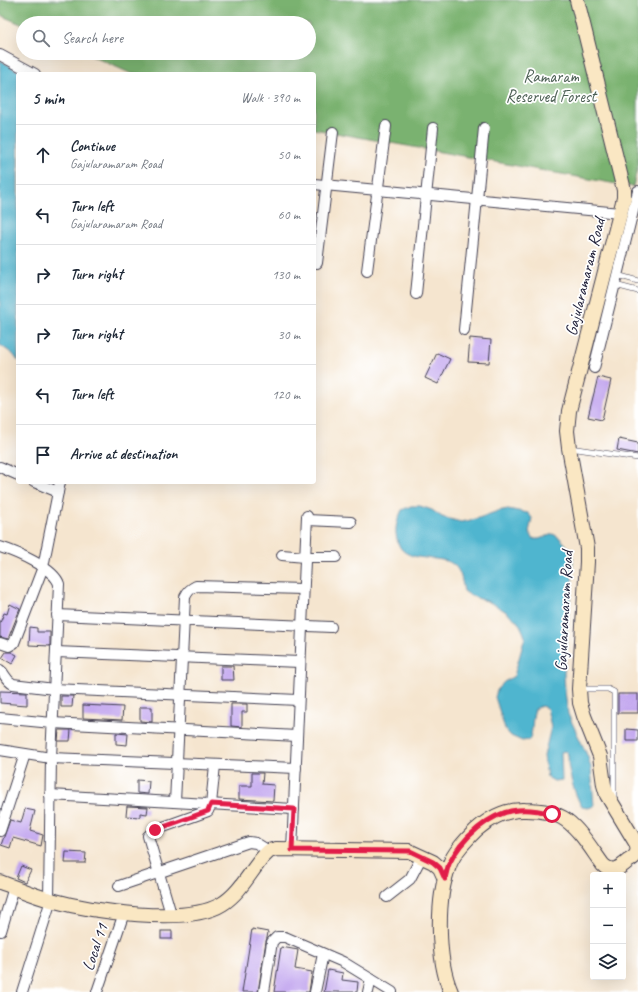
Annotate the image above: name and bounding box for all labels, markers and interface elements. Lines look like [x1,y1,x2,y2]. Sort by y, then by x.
search box [16,16,316,60]
icon: search [30,27,52,49]
text: Search here [62,29,123,48]
park label: Ramaram Reserved Forest [506,66,599,107]
text: 5 min [32,88,64,109]
text: Walk · 390 m [241,90,300,106]
text: Continue [70,137,115,156]
icon: ahead [32,144,54,166]
text: 50 m [278,147,300,163]
text: Gajularamaram Road [70,156,162,172]
text: Turn left [70,197,113,216]
icon: left [32,204,54,226]
text: 60 m [278,207,300,223]
street label: Gajularamaram Road [560,214,610,338]
text: Gajularamaram Road [70,216,162,232]
icon: right [32,264,54,286]
text: Turn right [70,265,123,284]
text: 130 m [272,267,300,283]
icon: right [32,324,54,346]
text: Turn right [70,325,123,344]
text: 30 m [278,327,300,343]
icon: left [32,384,54,406]
text: Turn left [70,385,113,404]
text: 120 m [272,387,300,403]
icon: arrive [32,444,54,466]
text: Arrive at destination [70,445,177,464]
street label: Gajularamaram Road [550,548,578,672]
route start [543,805,561,823]
route end [146,821,164,839]
map controls [590,872,626,980]
button: + [590,872,626,908]
button: − [590,908,626,944]
street label: Local 11 [77,919,113,973]
button: layers [590,944,626,980]

